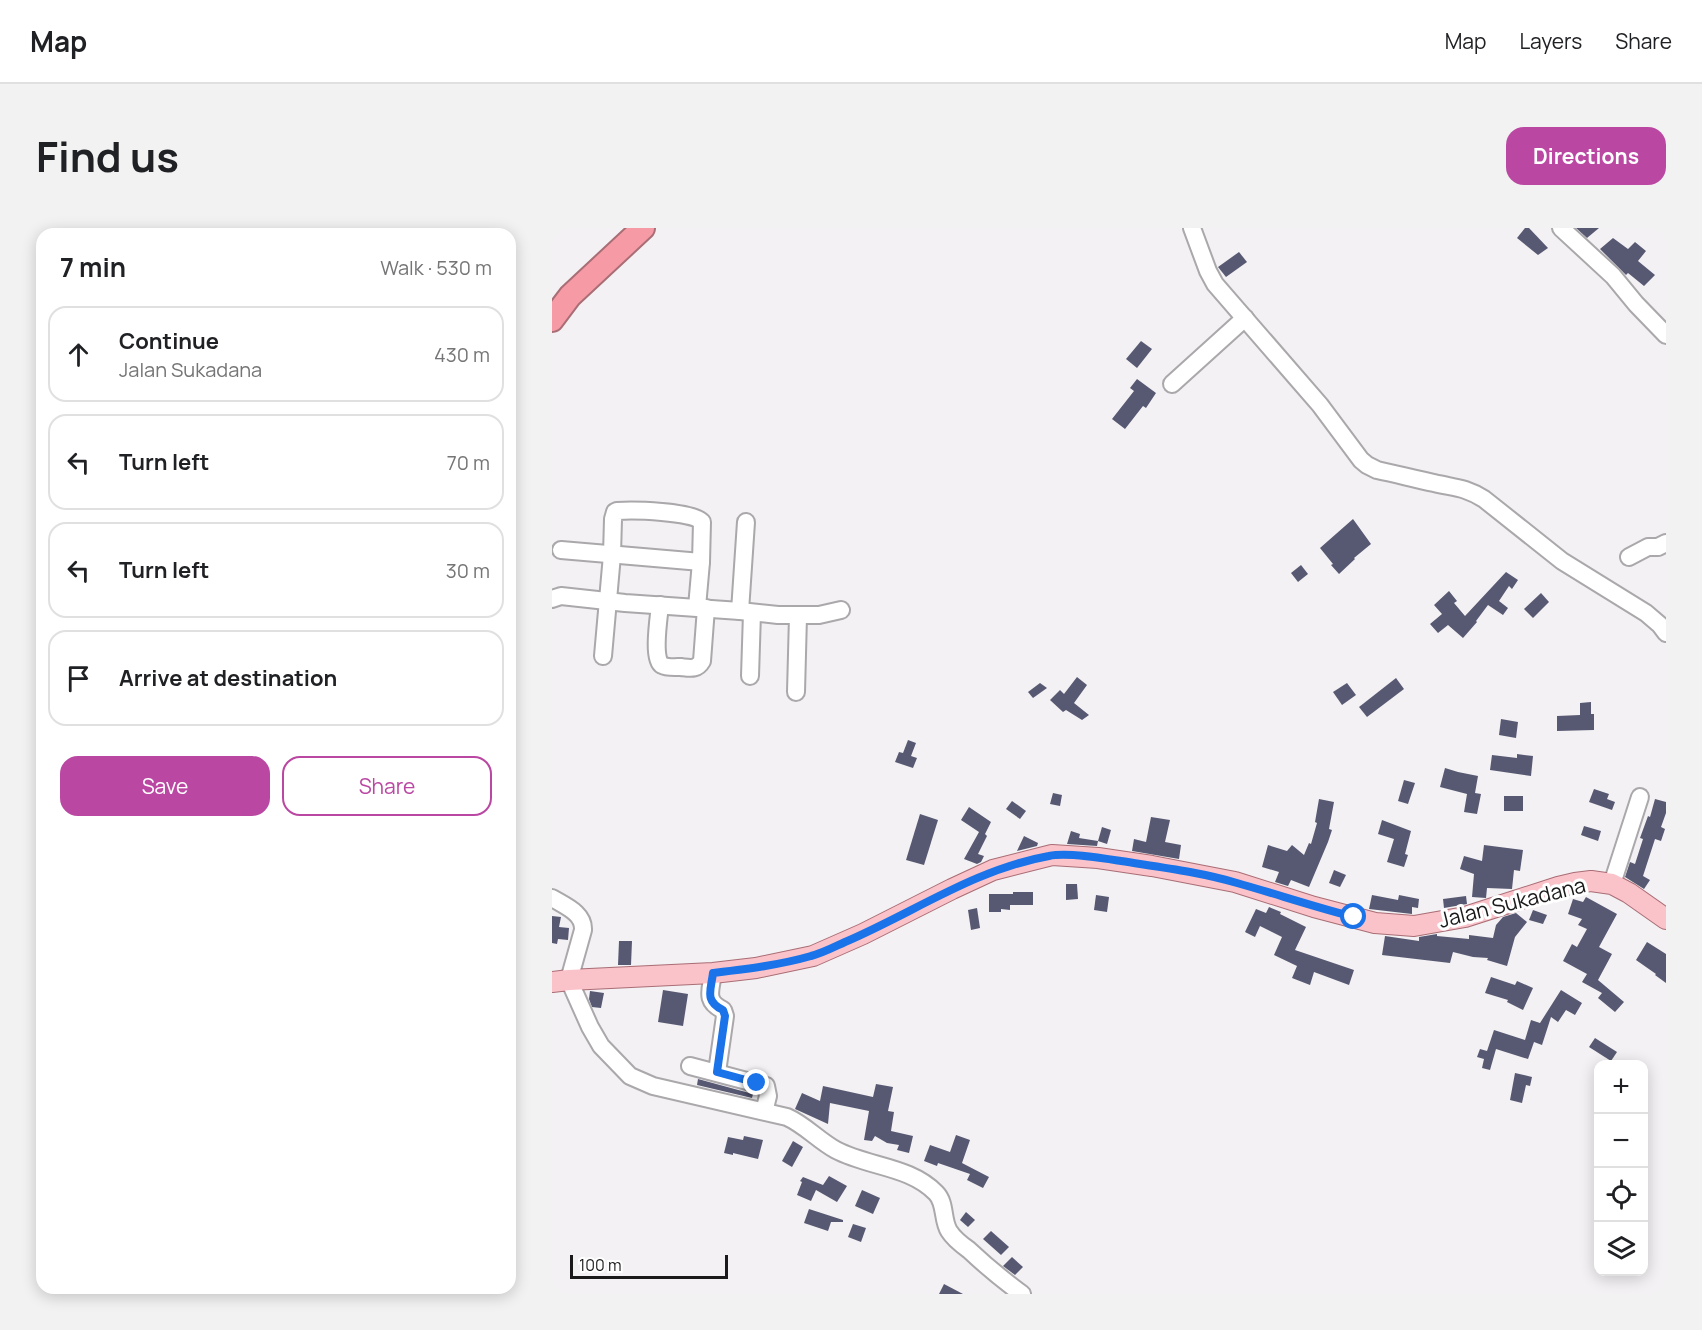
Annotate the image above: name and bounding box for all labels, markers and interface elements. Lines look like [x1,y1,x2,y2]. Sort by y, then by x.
text: Map [30,22,87,60]
text: Map [1445,27,1486,55]
text: Layers [1519,27,1582,55]
text: Share [1615,27,1672,55]
text: Find us [36,127,179,185]
button: Directions [1506,127,1666,185]
text: 7 min [60,249,126,285]
text: Walk · 530 m [380,254,492,281]
text: Continue [119,326,219,356]
icon: ahead [62,338,95,371]
text: 430 m [434,341,490,368]
text: Jalan Sukadana [119,356,262,383]
icon: left [62,446,95,479]
text: Turn left [119,447,209,477]
text: 70 m [447,449,490,476]
icon: left [62,554,95,587]
text: Turn left [119,555,209,585]
text: 30 m [446,557,490,584]
icon: arrive [62,662,95,695]
text: Arrive at destination [119,663,337,693]
button: Save [60,756,270,816]
button: Share [282,756,492,816]
street label: Jalan Sukadana [1436,870,1588,934]
route start [1340,903,1366,929]
map controls [1594,1060,1648,1276]
button: + [1594,1060,1648,1114]
route end [743,1069,769,1095]
button: − [1594,1114,1648,1168]
button: locate [1594,1168,1648,1222]
button: layers [1594,1222,1648,1276]
scale bar [570,1252,728,1280]
text: 100 m [579,1254,622,1276]

